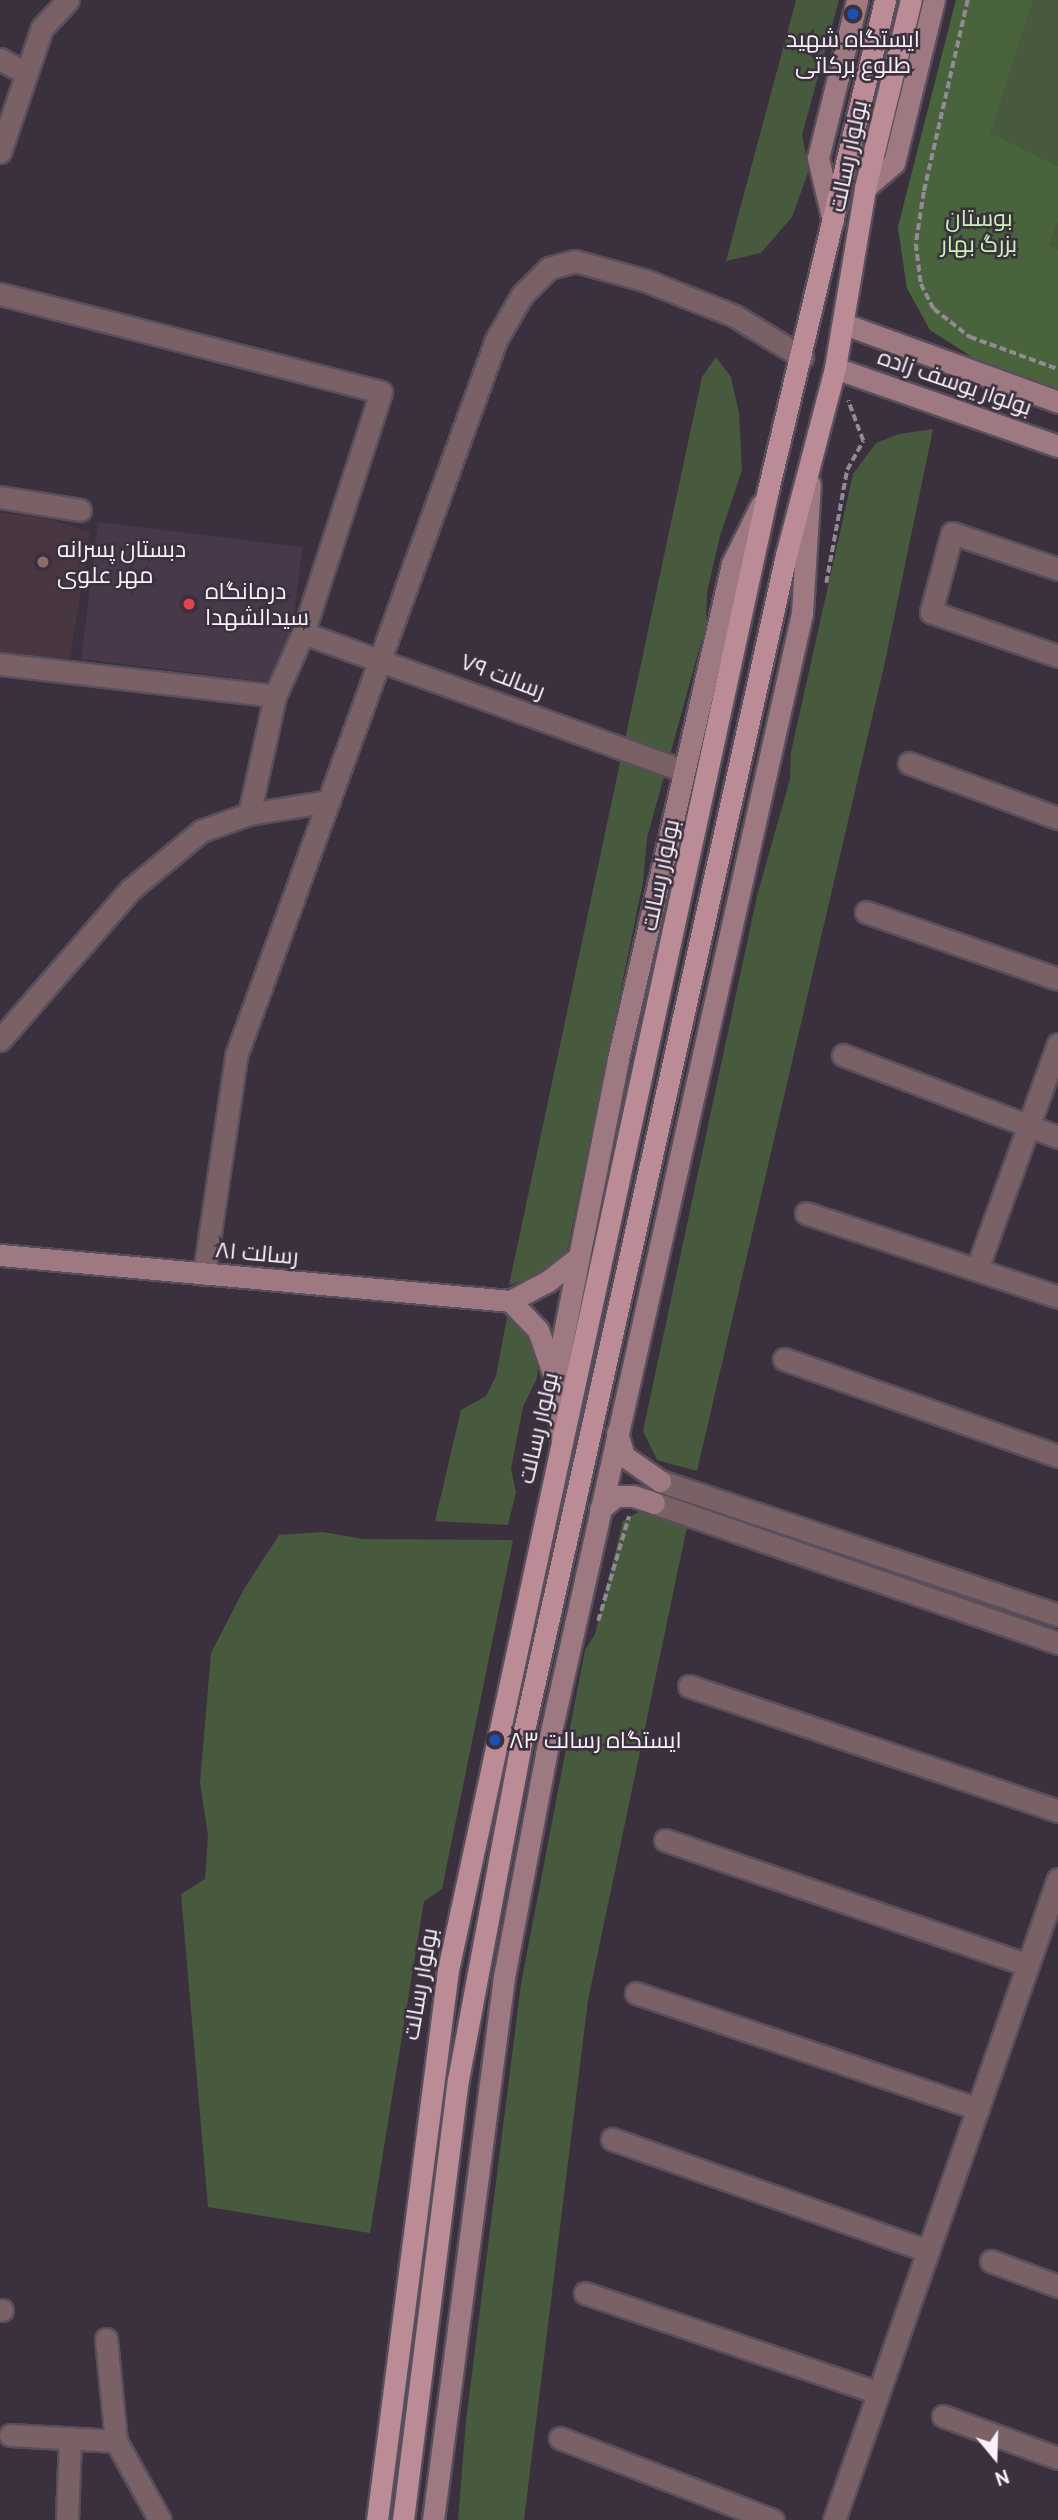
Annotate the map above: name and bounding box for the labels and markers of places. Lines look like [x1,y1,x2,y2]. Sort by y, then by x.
marker: ایستگاه شهید طلوع برکاتی [845,6,861,22]
place label: ایستگاه شهید طلوع برکاتی [786,25,920,79]
place label: دبستان پسرانه مهر علوی [57,535,186,589]
marker: دبستان پسرانه مهر علوی [35,554,51,570]
place label: درمانگاه سیدالشهدا [205,577,309,631]
marker: درمانگاه سیدالشهدا [179,594,199,614]
place label: ایستگاه رسالت ۸۳ [509,1726,682,1754]
marker: ایستگاه رسالت ۸۳ [487,1732,503,1748]

